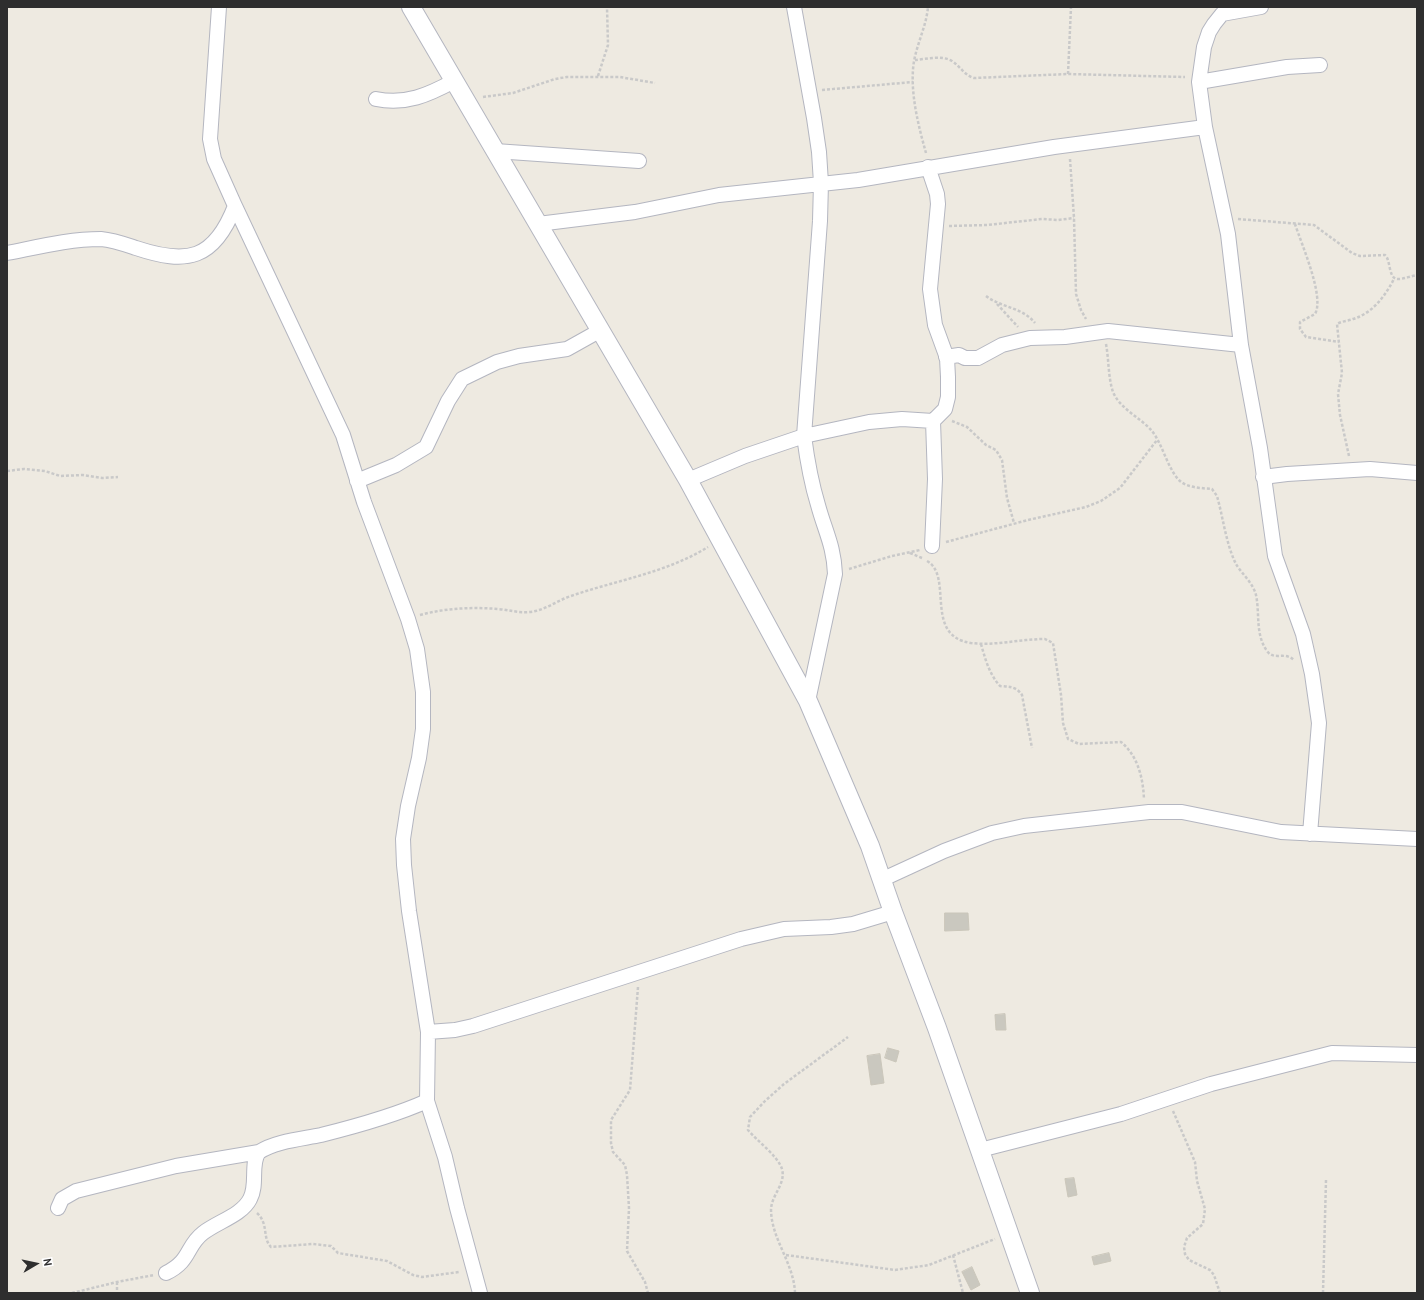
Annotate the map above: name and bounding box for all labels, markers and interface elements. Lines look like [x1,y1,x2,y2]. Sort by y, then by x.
north arrow [16,1244,56,1284]
text: N [40,1257,55,1267]

